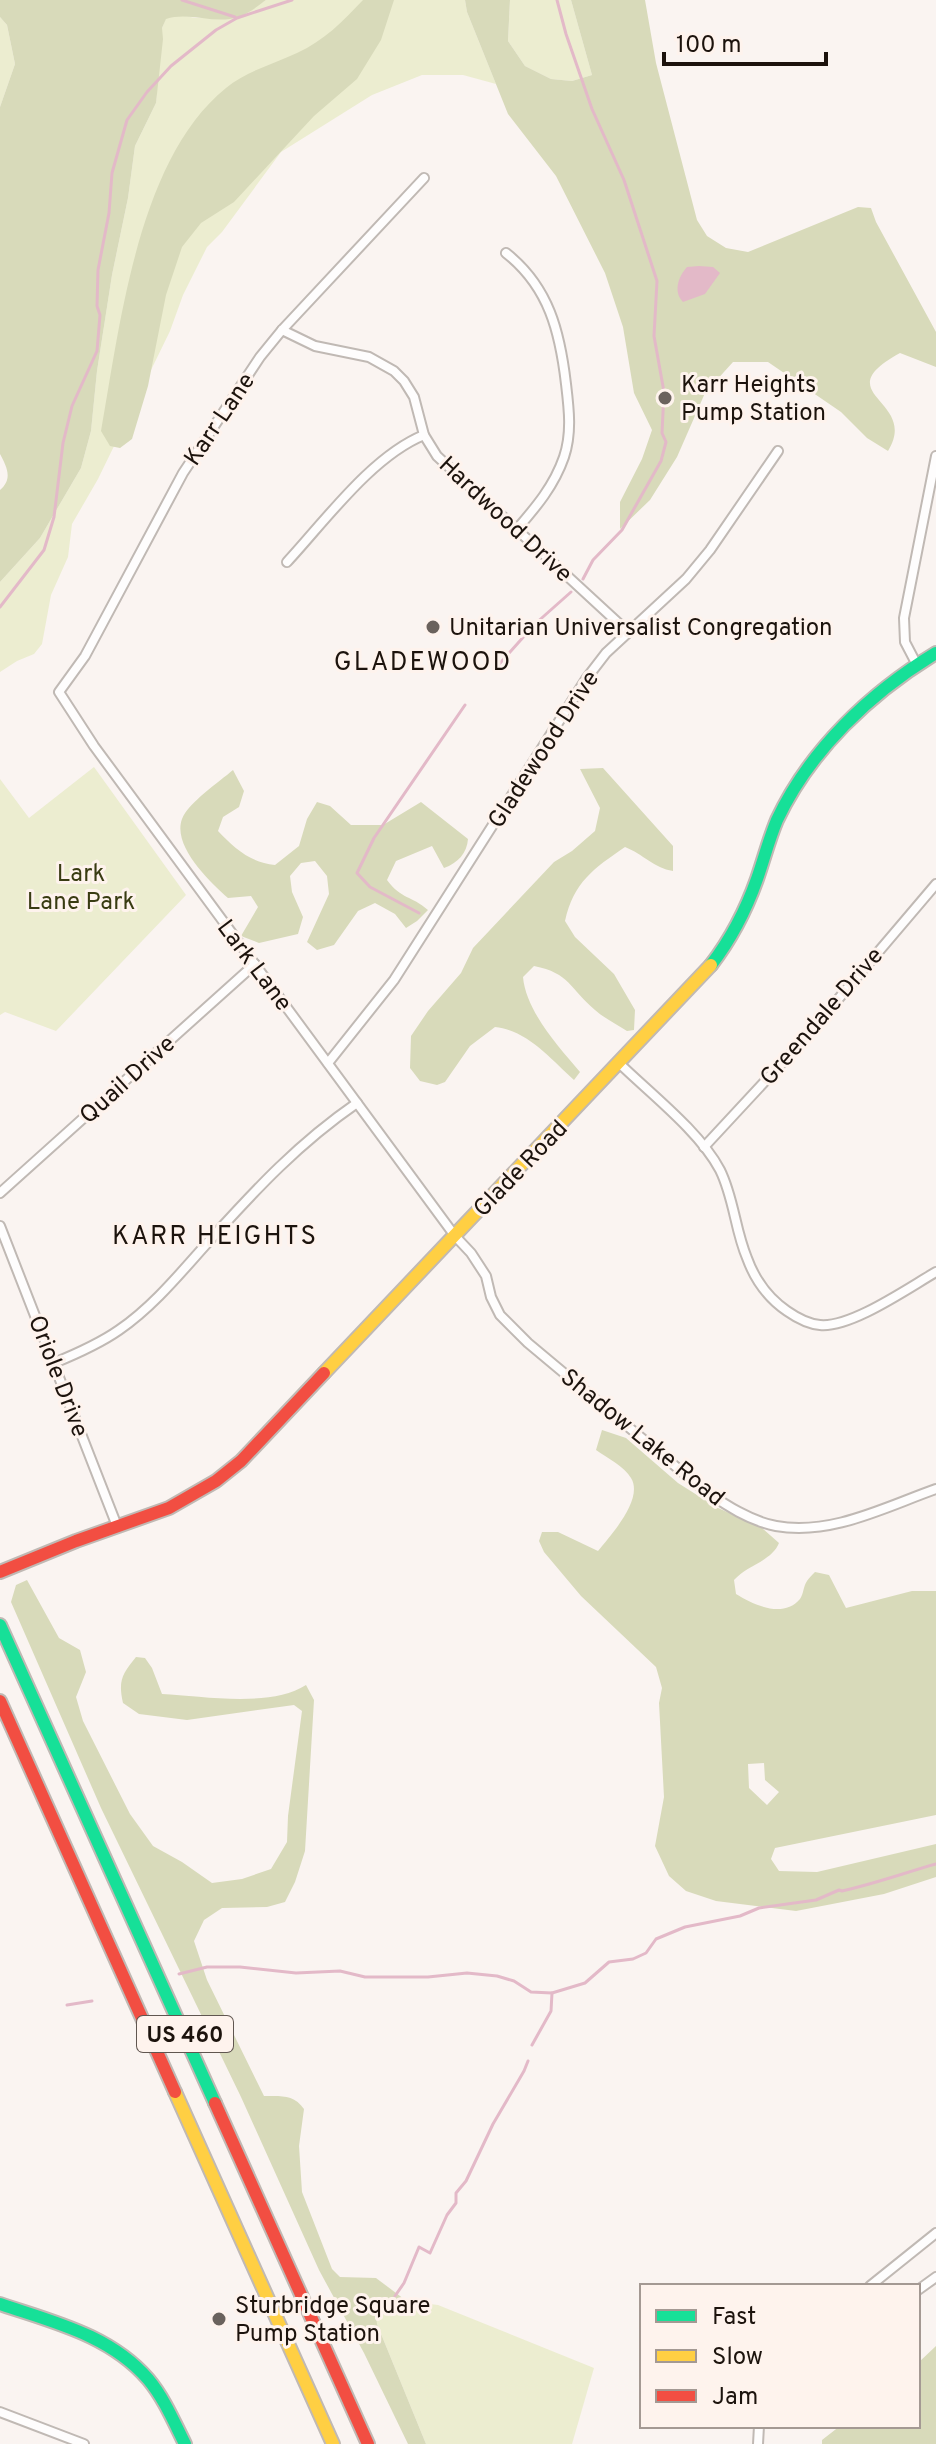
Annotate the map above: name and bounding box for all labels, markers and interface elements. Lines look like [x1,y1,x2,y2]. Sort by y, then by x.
scale bar [664,16,826,66]
text: 100 m [676,31,742,61]
street label: Karr Lane [179,368,263,472]
place label: Karr Heights Pump Station [681,371,826,429]
marker: Karr Heights Pump Station [656,389,674,407]
street label: Hardwood Drive [432,451,578,590]
place label: Unitarian Universalist Congregation [449,614,833,644]
marker: Unitarian Universalist Congregation [424,618,442,636]
district label: GLADEWOOD [334,647,512,680]
street label: Gladewood Drive [482,665,607,835]
park label: Lark Lane Park [27,860,135,918]
street label: Lark Lane [209,914,298,1018]
street label: Greendale Drive [754,942,891,1093]
street label: Quail Drive [74,1030,182,1131]
street label: Glade Road [468,1115,575,1224]
district label: KARR HEIGHTS [112,1221,318,1254]
street label: Oriole Drive [20,1312,94,1442]
street label: Shadow Lake Road [554,1363,730,1514]
road number: US 460 [137,2016,233,2052]
legend [640,2284,920,2428]
place label: Sturbridge Square Pump Station [235,2292,430,2350]
text: Fast [712,2303,756,2333]
marker: Sturbridge Square Pump Station [210,2310,228,2328]
text: Slow [712,2343,763,2373]
text: Jam [712,2383,758,2413]

